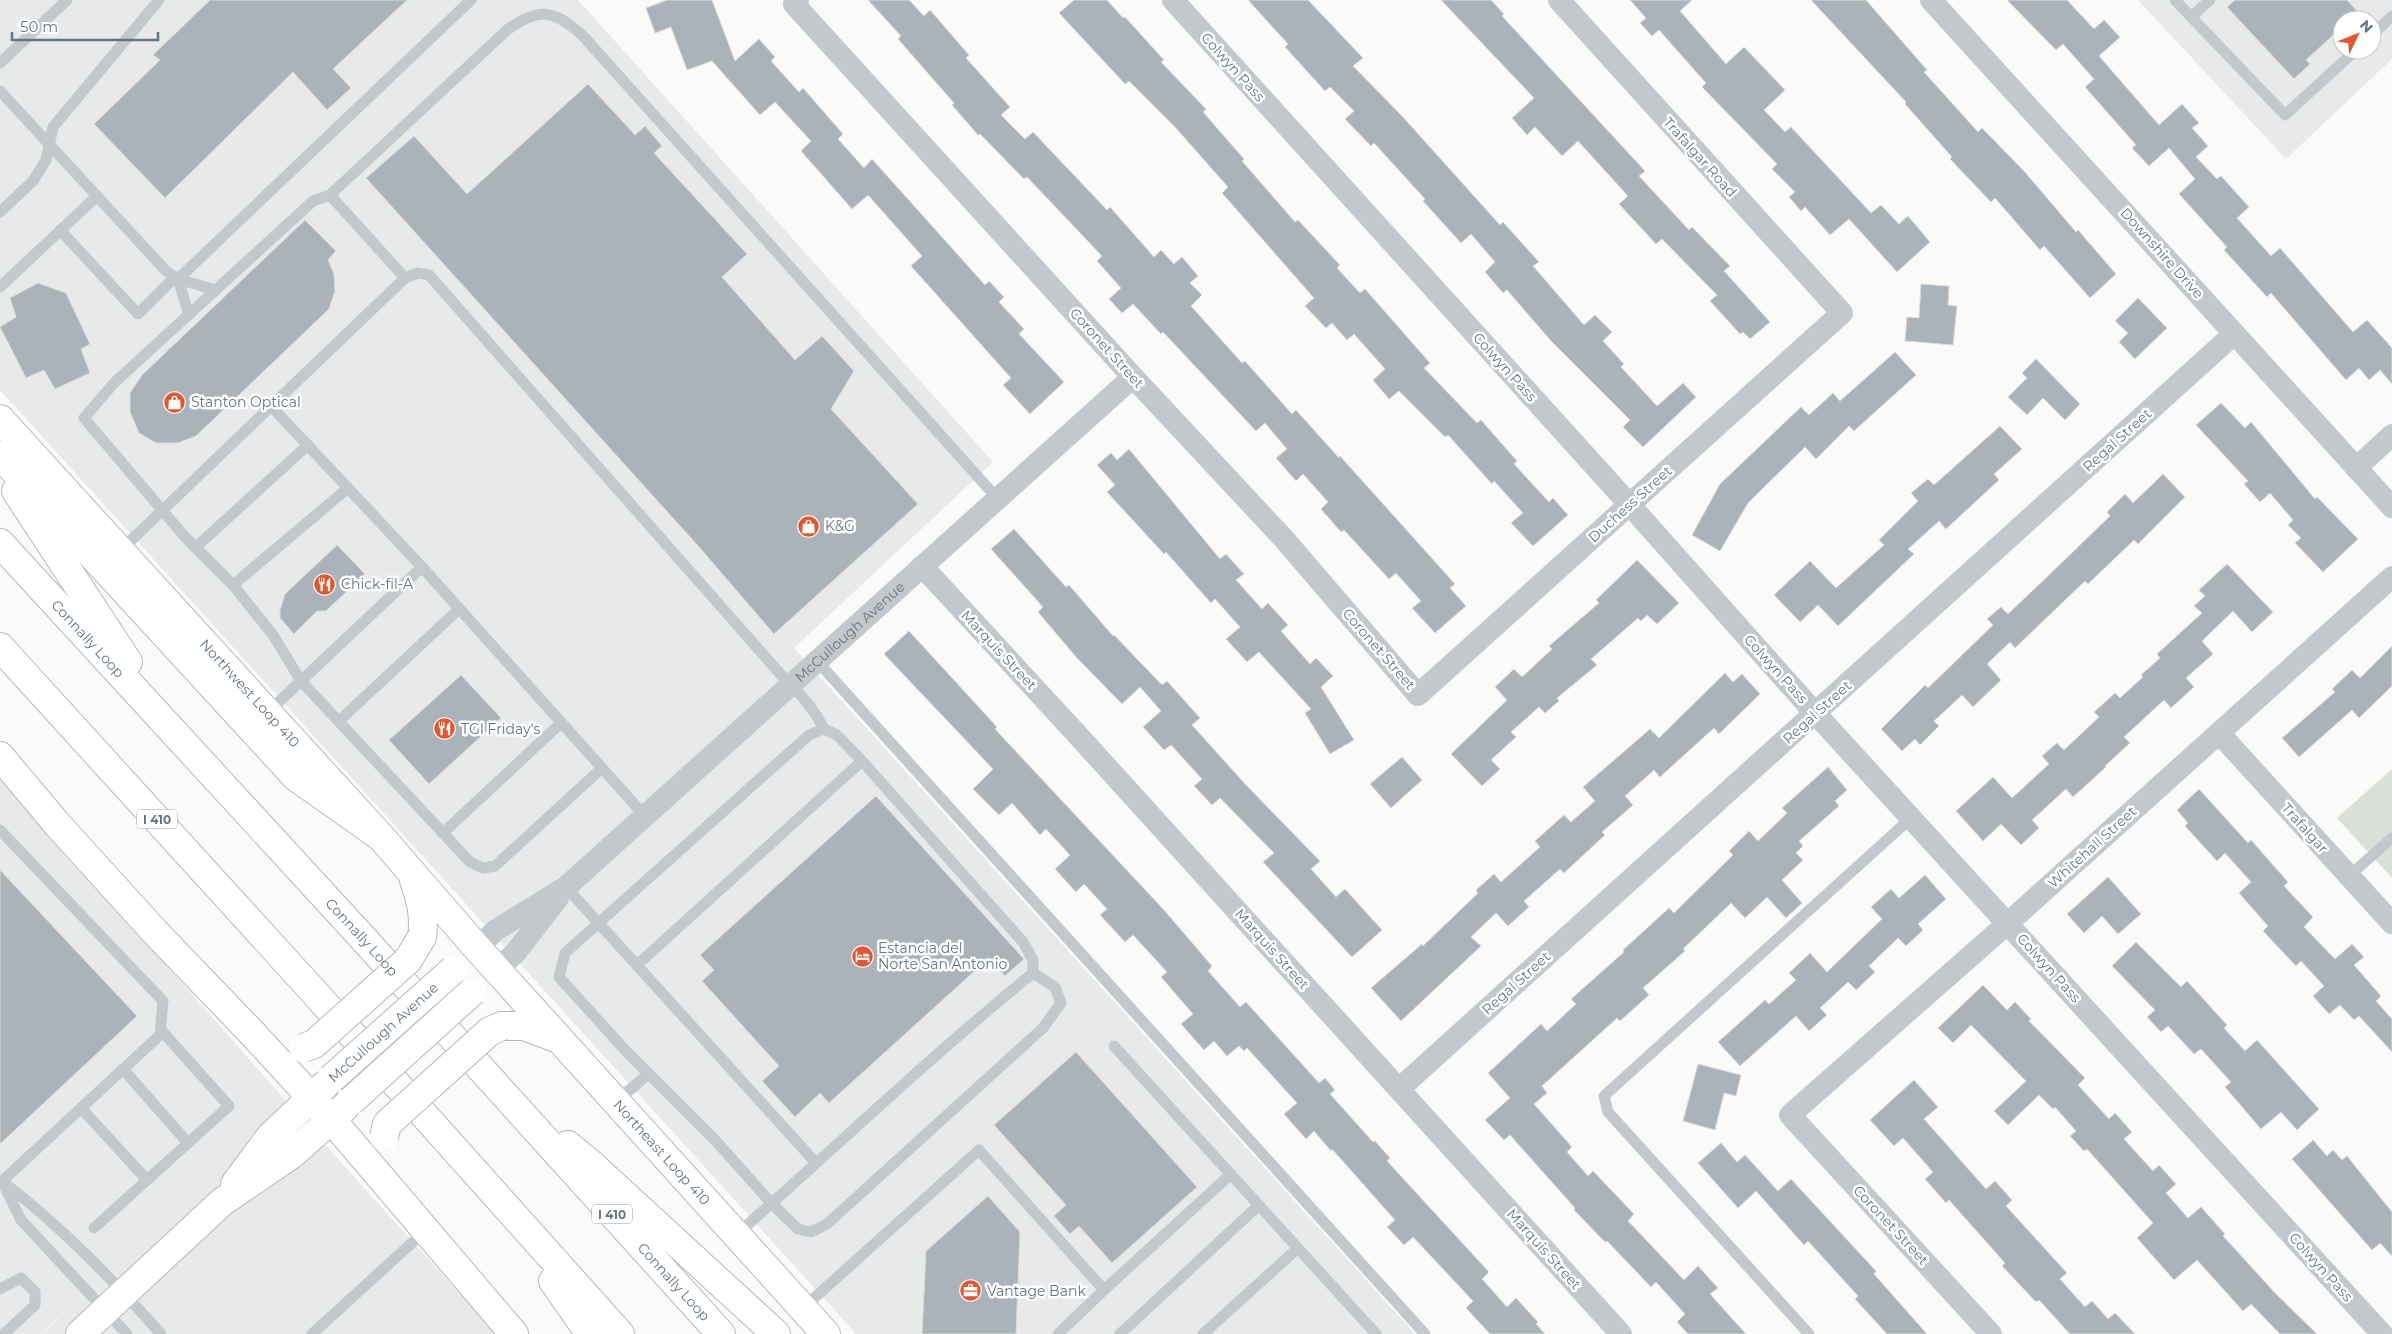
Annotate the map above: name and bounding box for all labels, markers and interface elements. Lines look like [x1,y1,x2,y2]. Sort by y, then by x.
scale bar [12,10,159,42]
north arrow [2332,10,2382,60]
text: N [2356,16,2377,36]
text: 50 m [20,17,58,36]
street label: Colwyn Pass [1197,29,1269,105]
street label: Trafalgar Road [1659,113,1741,201]
street label: Downshire Drive [2116,204,2208,302]
street label: Coronet Street [1066,304,1148,392]
street label: Colwyn Pass [1469,329,1541,405]
shop icon: Stanton Optical [163,390,187,414]
place label: Stanton Optical [191,393,301,411]
street label: Regal Street [2079,404,2155,476]
street label: Duchess Street [1584,462,1676,546]
shop icon: K&G [797,514,821,538]
place label: K&G [825,517,855,535]
restaurant icon: Chick-fil-A [313,572,337,596]
place label: Chick-fil-A [341,575,414,593]
street label: McCullough Avenue [791,578,908,686]
street label: Connally Loop [48,596,128,681]
street label: Coronet Street [1339,605,1420,694]
street label: Marquis Street [957,606,1041,694]
street label: Colwyn Pass [1740,631,1812,707]
street label: Northwest Loop 410 [196,635,304,751]
street label: Regal Street [1779,676,1855,748]
restaurant icon: TGI Friday's [433,717,457,741]
place label: TGI Friday's [461,720,541,738]
street label: Trafalgar [2278,799,2332,857]
street label: Whitehall Street [2044,802,2140,892]
road number: I 410 [137,810,177,829]
street label: Connally Loop [322,894,402,980]
street label: Marquis Street [1231,905,1313,993]
street label: Colwyn Pass [2013,930,2085,1006]
place label: Estancia del Norte San Antonio [878,939,1007,973]
hotel icon: Estancia del Norte San Antonio [850,944,874,968]
street label: Regal Street [1478,947,1554,1019]
street label: McCullough Avenue [324,978,442,1086]
street label: Northeast Loop 410 [610,1096,714,1209]
street label: Coronet Street [1850,1181,1933,1269]
road number: I 410 [592,1204,632,1224]
street label: Marquis Street [1503,1205,1585,1293]
street label: Colwyn Pass [2285,1229,2357,1305]
street label: Connally Loop [634,1239,714,1325]
office icon: Vantage Bank [959,1279,983,1303]
place label: Vantage Bank [987,1282,1086,1300]

